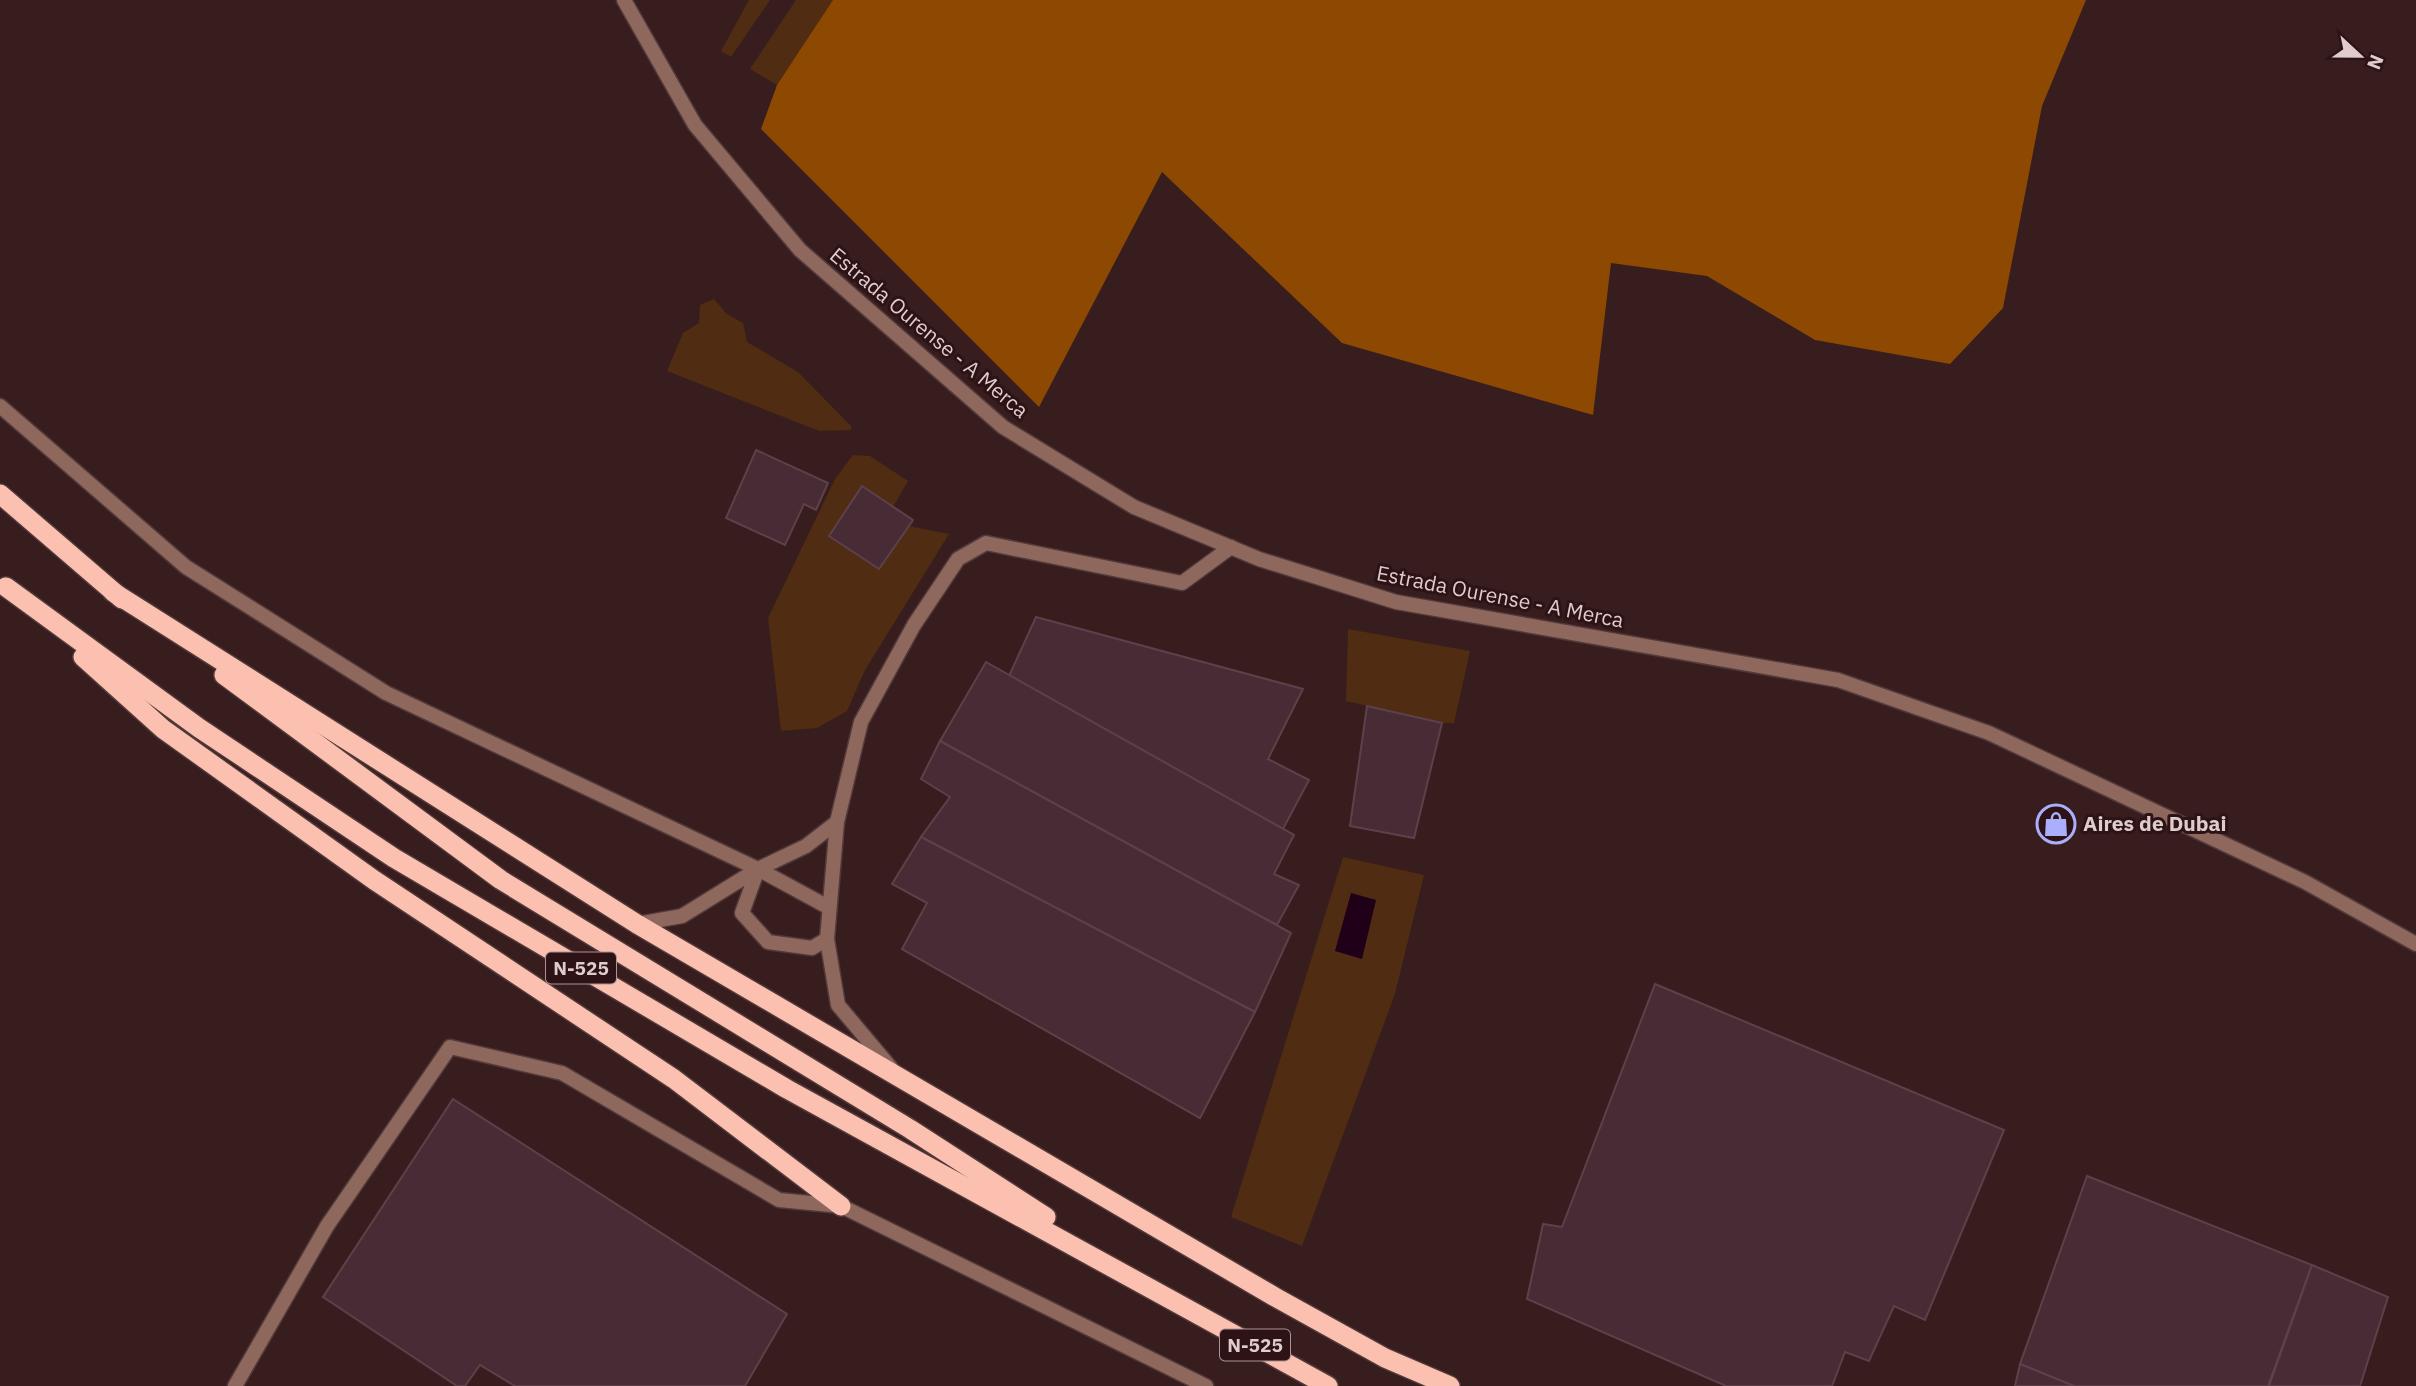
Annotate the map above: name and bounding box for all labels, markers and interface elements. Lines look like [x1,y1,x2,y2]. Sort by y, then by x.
north arrow [2325,21,2395,91]
text: N [2362,51,2389,73]
street label: Estrada Ourense - A Merca [824,241,1035,424]
street label: Estrada Ourense - A Merca [1374,558,1626,634]
shop icon: Aires de Dubai [2035,803,2077,845]
place label: Aires de Dubai [2083,809,2227,837]
road number: N-525 [546,952,616,984]
road number: N-525 [1220,1330,1290,1360]

